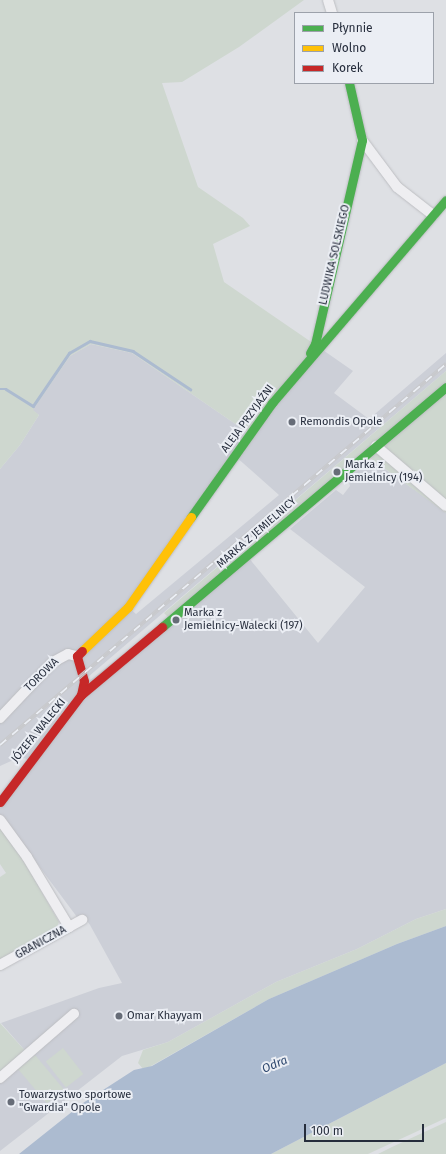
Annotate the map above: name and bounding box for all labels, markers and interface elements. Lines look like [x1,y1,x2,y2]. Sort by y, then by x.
legend [294,12,434,84]
text: Płynnie [332,21,373,35]
text: Wolno [332,41,366,55]
text: Korek [332,61,363,75]
street label: LUDWIKA SOLSKIEGO [317,204,353,306]
street label: ALEJA PRZYJAŹNI [219,382,277,456]
place label: Remondis Opole [300,415,382,429]
marker: Remondis Opole [287,417,297,427]
place label: Marka z Jemielnicy (194) [345,459,422,485]
marker: Marka z Jemielnicy (194) [332,467,342,477]
street label: MARKA Z JEMIELNICY [215,495,299,571]
place label: Marka z Jemielnicy-Walecki (197) [184,607,303,633]
marker: Marka z Jemielnicy-Walecki (197) [171,615,181,625]
street label: TOROWA [22,656,62,694]
street label: JÓZEFA WALECKI [9,696,69,766]
street label: GRANICZNA [13,924,69,962]
place label: Omar Khayyam [127,1009,202,1023]
marker: Omar Khayyam [114,1011,124,1021]
water label: Odra [260,1053,290,1077]
place label: Towarzystwo sportowe "Gwardia" Opole [19,1089,131,1115]
marker: Towarzystwo sportowe "Gwardia" Opole [6,1097,16,1107]
scale bar [306,1116,426,1142]
text: 100 m [311,1124,343,1138]

